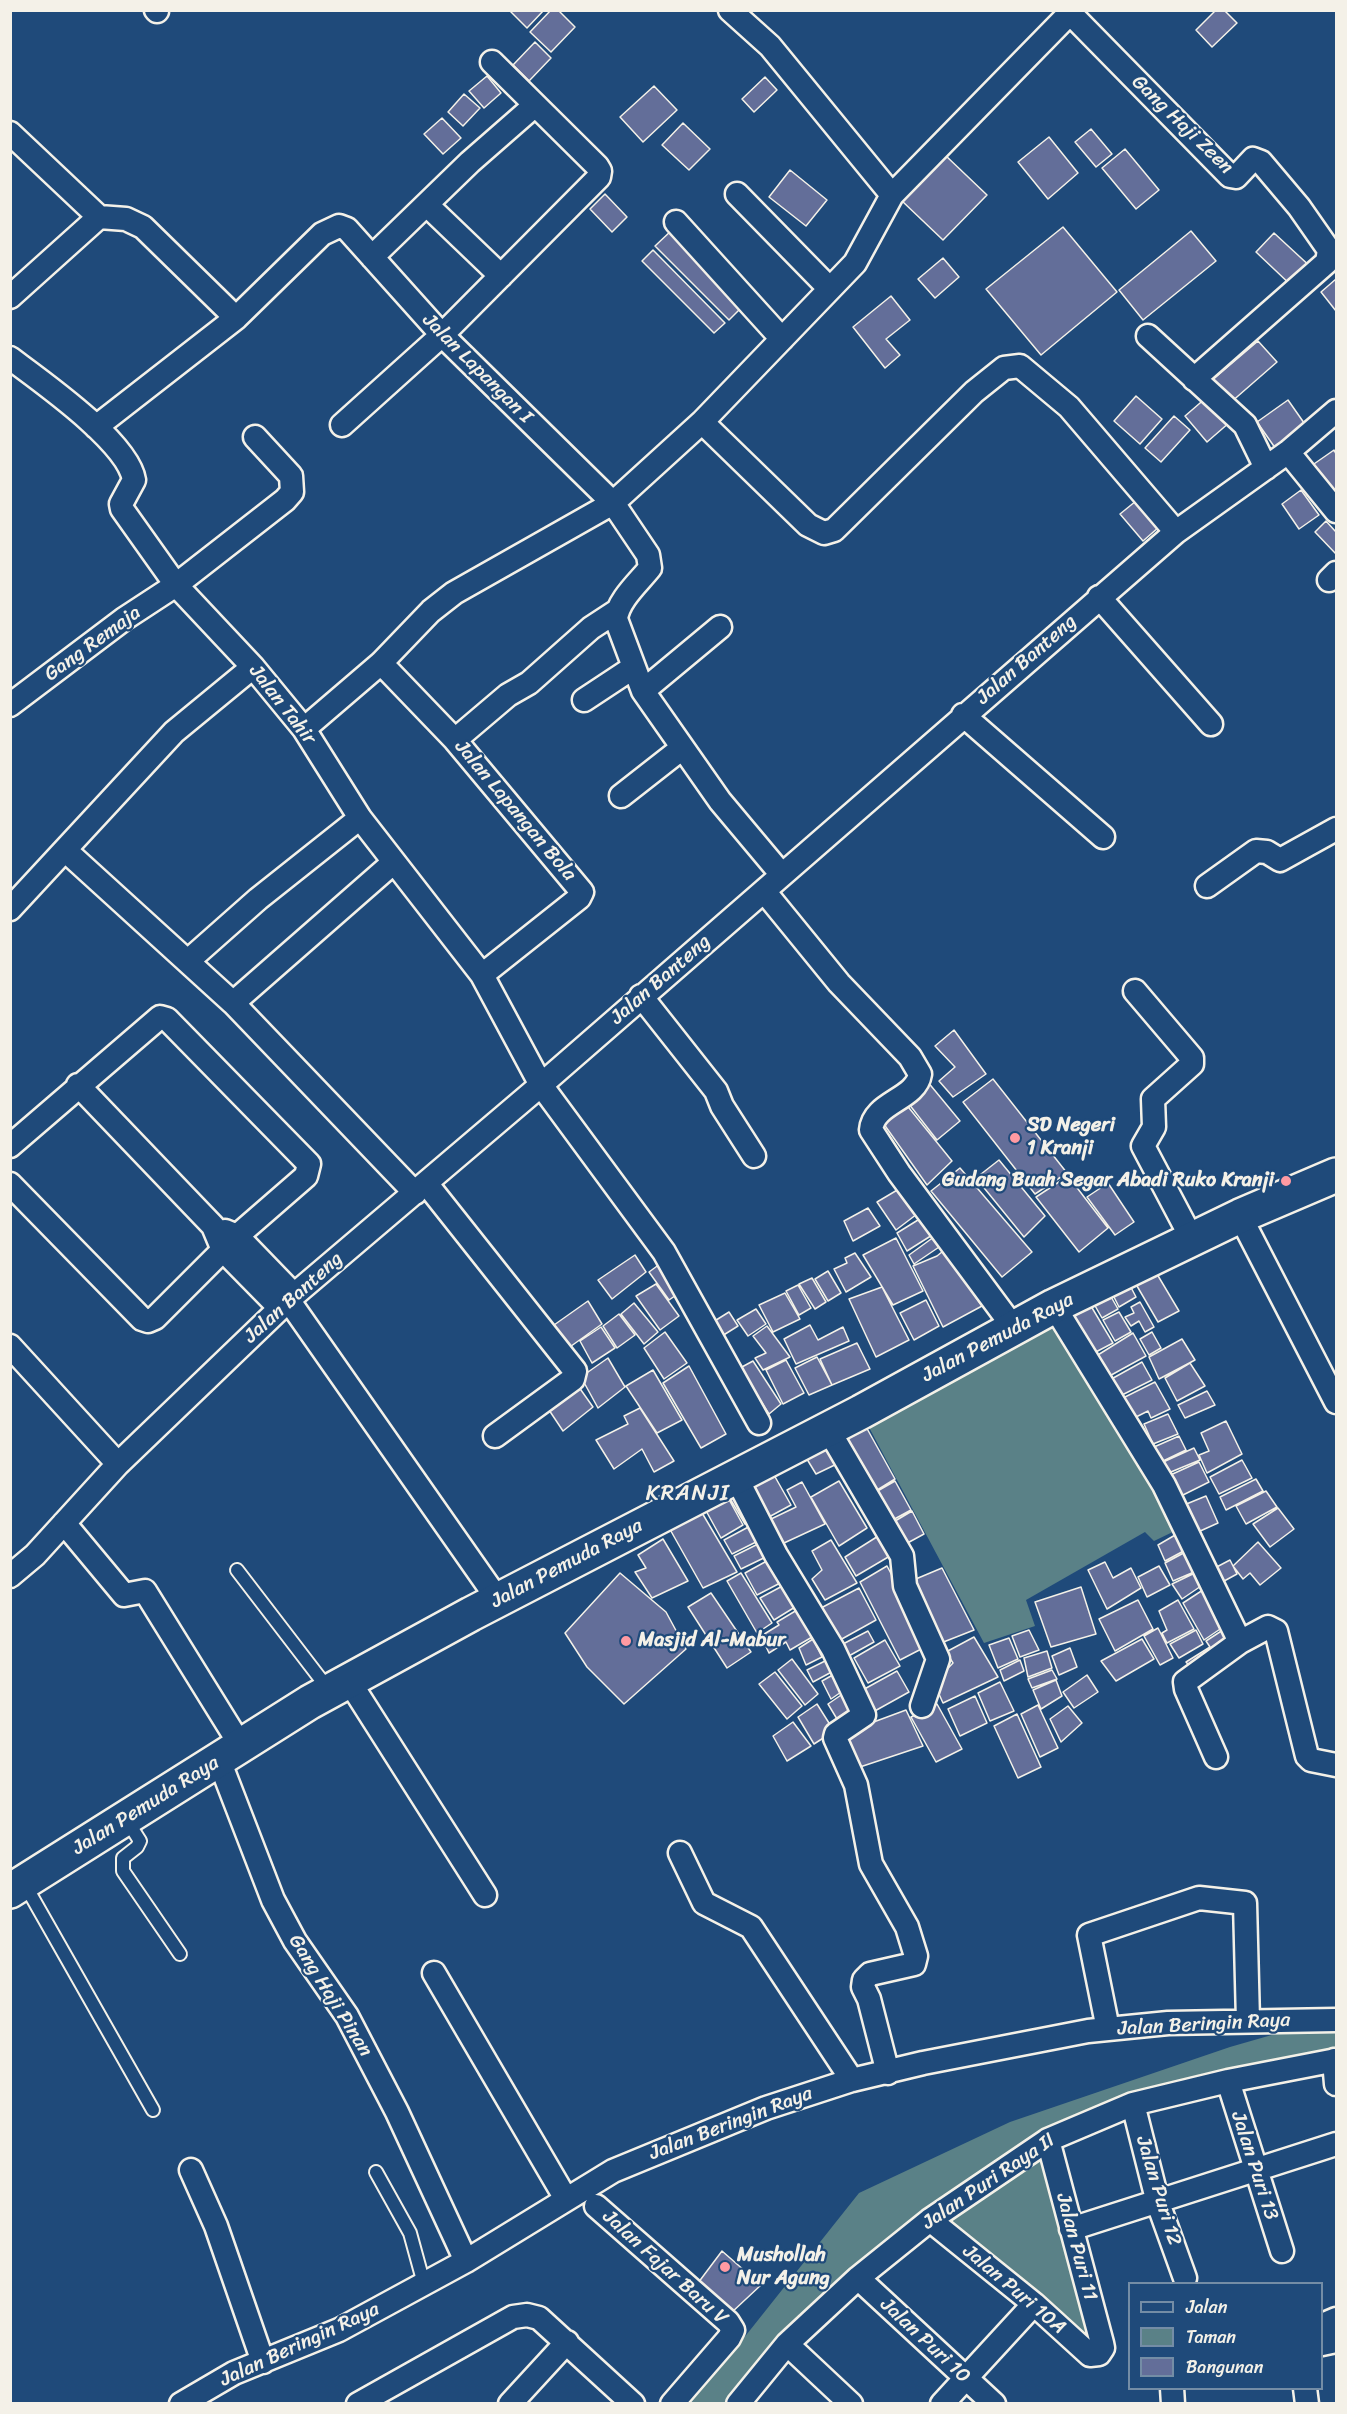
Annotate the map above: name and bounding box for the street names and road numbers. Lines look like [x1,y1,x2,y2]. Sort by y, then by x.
street label: Gang Haji Zeen [1126,70,1238,180]
street label: Jalan Lapangan I [417,309,537,429]
street label: Gang Remaja [40,601,146,687]
street label: Jalan Banteng [972,610,1082,710]
street label: Jalan Tahir [243,660,321,750]
street label: Jalan Lapangan Bola [449,736,581,886]
street label: Jalan Banteng [606,930,716,1030]
street label: Jalan Banteng [240,1247,348,1349]
street label: Jalan Pemuda Raya [918,1288,1078,1388]
street label: Jalan Pemuda Raya [487,1514,647,1614]
street label: Jalan Pemuda Raya [68,1751,224,1861]
street label: Gang Haji Pinan [283,1931,377,2061]
street label: Jalan Beringin Raya [1117,2008,1291,2042]
street label: Jalan Beringin Raya [646,2082,816,2166]
street label: Jalan Puri 13 [1225,2109,1283,2223]
street label: Jalan Puri Raya II [918,2129,1060,2235]
street label: Jalan Puri 12 [1130,2133,1186,2249]
street label: Jalan Puri 11 [1050,2191,1102,2303]
street label: Jalan Fajar Baru V [597,2205,733,2331]
street label: Jalan Puri 10A [958,2240,1070,2340]
street label: Jalan Puri 10 [875,2293,975,2389]
street label: Jalan Beringin Raya [217,2298,383,2392]

